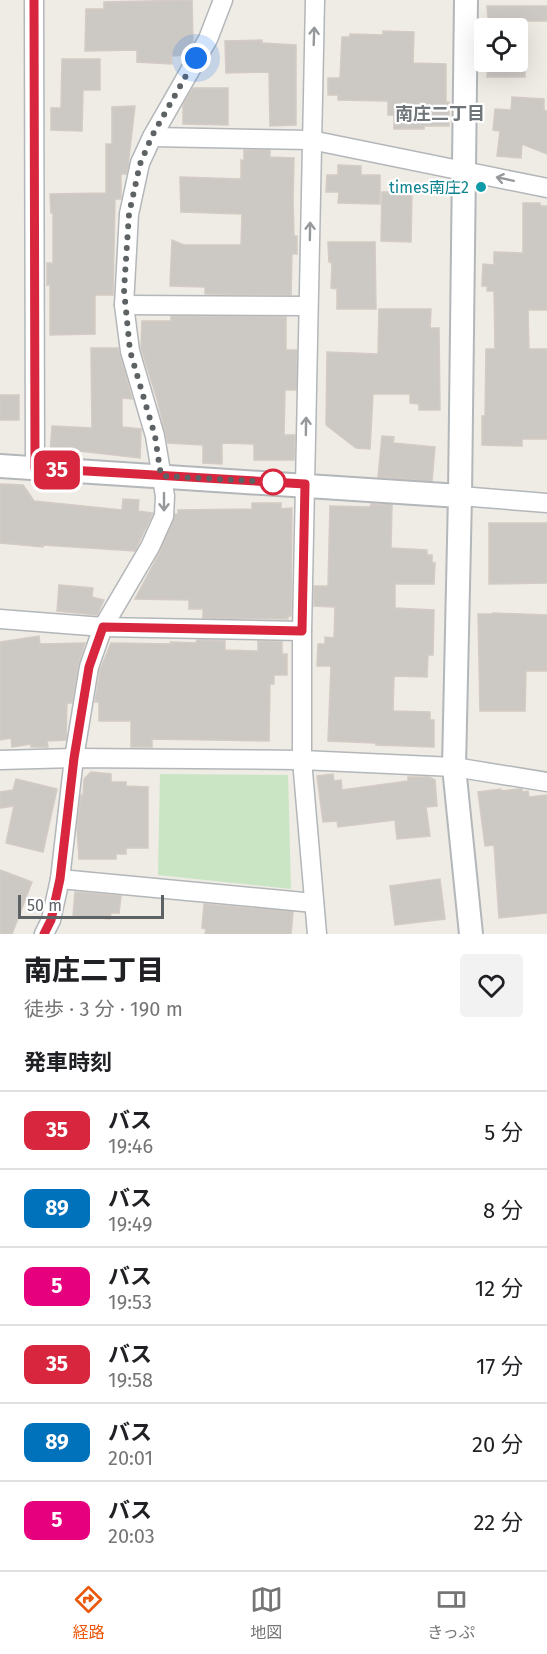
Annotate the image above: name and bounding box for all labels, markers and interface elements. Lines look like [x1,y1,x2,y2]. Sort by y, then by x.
map controls [474,18,528,72]
button: locate [474,18,528,72]
one-way arrow [308,27,320,47]
your location [181,43,211,73]
district label: 南庄二丁目 [395,103,485,125]
one-way arrow [496,173,516,184]
place label: times南庄2 [389,178,469,197]
marker: times南庄2 [474,180,488,194]
one-way arrow [304,222,315,242]
one-way arrow [301,417,312,437]
line badge: 35 [30,450,84,490]
text: 35 [46,457,68,483]
unlabelled marker [260,469,286,495]
one-way arrow [158,491,170,511]
scale bar [18,892,164,920]
text: 50 m [27,896,62,915]
text: 南庄二丁目 [24,954,164,987]
button: heart [460,954,523,1017]
text: 徒歩 · 3 分 · 190 m [24,997,183,1021]
text: 発車時刻 [24,1049,112,1076]
text: バス [108,1107,152,1134]
text: 35 [46,1117,68,1143]
text: 5 分 [484,1119,523,1146]
text: 19:46 [108,1134,153,1158]
text: バス [108,1185,152,1212]
text: 89 [45,1195,69,1221]
text: 8 分 [483,1197,523,1224]
text: 19:49 [108,1212,153,1236]
text: バス [108,1263,152,1290]
text: 5 [51,1273,63,1299]
text: 12 分 [475,1275,523,1302]
text: 19:53 [108,1290,152,1314]
text: バス [108,1341,152,1368]
text: 35 [46,1351,68,1377]
text: 17 分 [476,1353,523,1380]
text: 19:58 [108,1368,153,1392]
text: バス [108,1419,152,1446]
text: 89 [45,1429,69,1455]
text: 20 分 [472,1431,523,1458]
text: 20:01 [108,1446,153,1470]
text: バス [108,1497,152,1524]
text: 5 [51,1507,63,1533]
text: 22 分 [473,1509,523,1536]
text: 20:03 [108,1524,155,1548]
tab: 経路 [72,1583,105,1643]
tab: 地図 [250,1583,283,1643]
tab: きっぷ [427,1583,475,1643]

